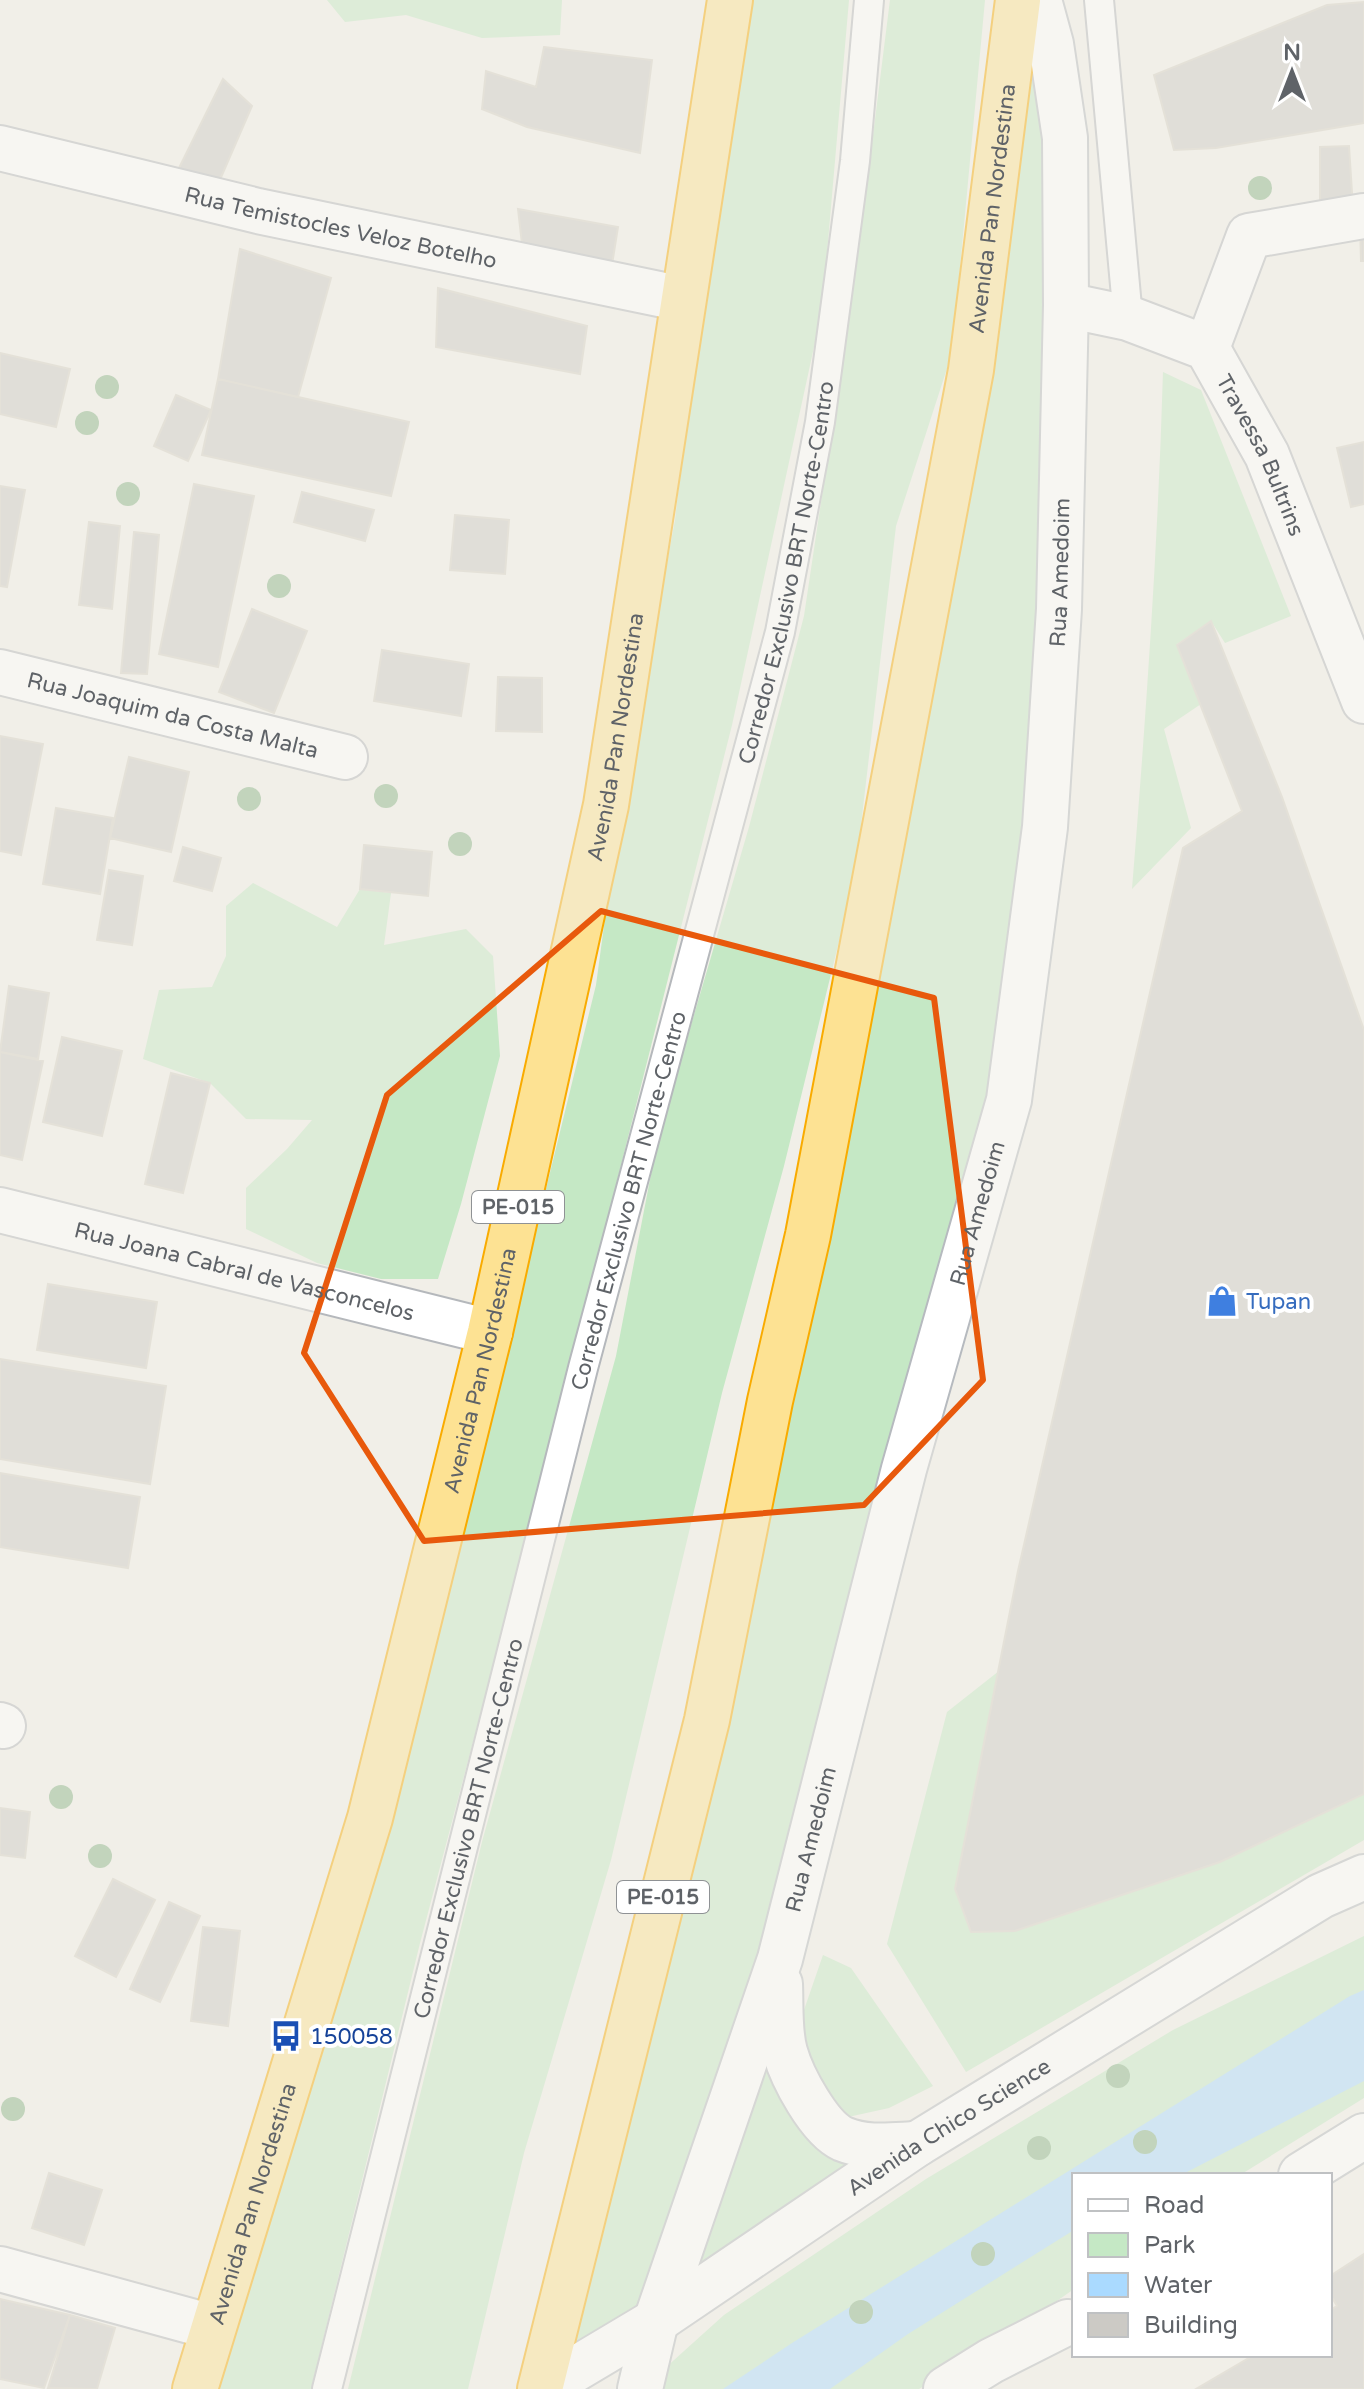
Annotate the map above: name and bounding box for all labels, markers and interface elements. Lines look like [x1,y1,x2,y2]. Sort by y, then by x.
north arrow [1252,32,1332,112]
text: N [1283,40,1301,66]
street label: Avenida Pan Nordestina [964,82,1021,335]
street label: Rua Temistocles Veloz Botelho [182,182,499,274]
street label: Travessa Bultrins [1210,370,1310,540]
street label: Corredor Exclusivo BRT Norte-Centro [733,379,839,767]
street label: Rua Amedoim [1045,498,1076,648]
street label: Avenida Pan Nordestina [582,611,649,864]
street label: Rua Joaquim da Costa Malta [24,667,321,764]
street label: Corredor Exclusivo BRT Norte-Centro [566,1008,692,1393]
street label: Rua Amedoim [945,1138,1011,1289]
road number: PE-015 [472,1191,564,1223]
street label: Rua Joana Cabral de Vasconcelos [72,1217,417,1327]
street label: Avenida Pan Nordestina [439,1245,522,1496]
shop icon: Tupan [1205,1284,1239,1318]
place label: Tupan [1246,1289,1311,1315]
street label: Corredor Exclusivo BRT Norte-Centro [408,1636,529,2021]
street label: Rua Amedoim [780,1764,842,1915]
road number: PE-015 [617,1881,709,1913]
bus stop icon: 150058 [269,2019,303,2053]
place label: 150058 [310,2024,393,2050]
street label: Avenida Chico Science [842,2053,1056,2202]
street label: Avenida Pan Nordestina [204,2080,302,2328]
legend [1072,2173,1332,2357]
text: Road [1144,2191,1204,2220]
text: Park [1144,2231,1195,2260]
text: Water [1144,2271,1213,2300]
text: Building [1144,2311,1238,2340]

